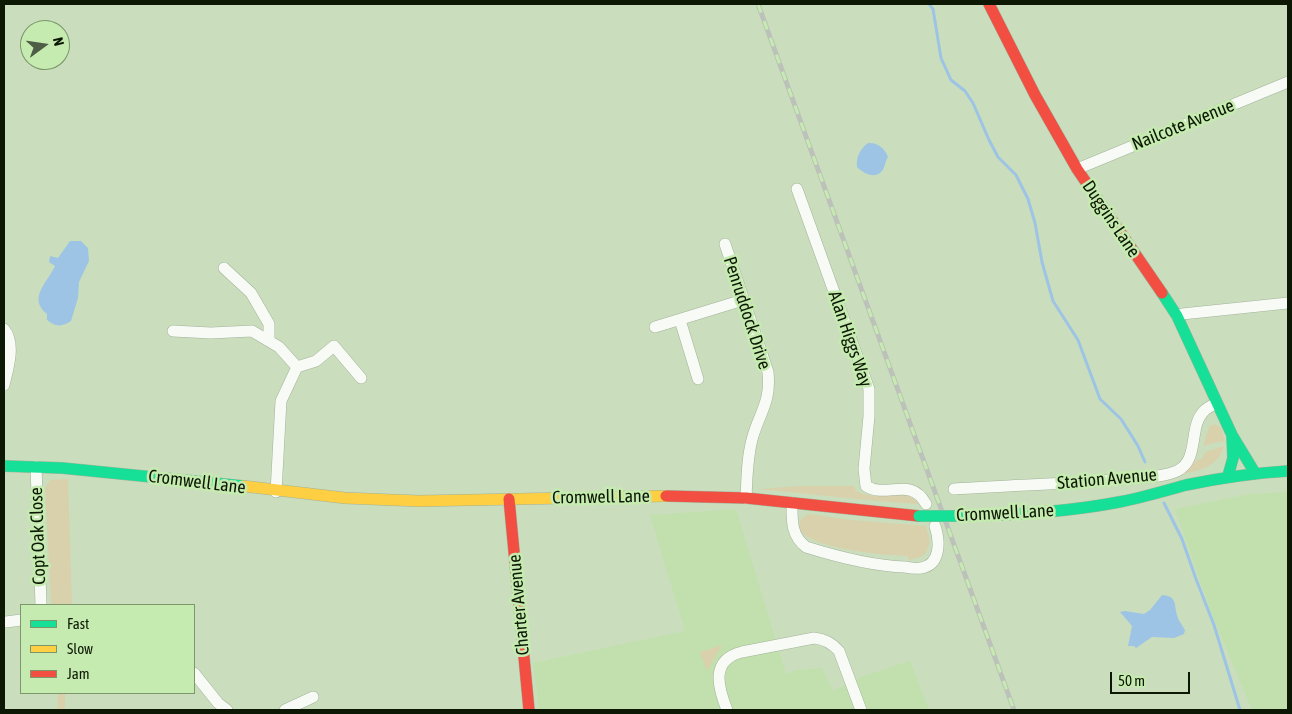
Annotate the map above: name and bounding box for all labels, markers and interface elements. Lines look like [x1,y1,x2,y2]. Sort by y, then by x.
north arrow [20,20,70,70]
text: N [50,36,67,48]
street label: Nailcote Avenue [1129,95,1237,155]
street label: Duggins Lane [1077,177,1145,261]
street label: Penruddock Drive [719,254,775,372]
street label: Alan Higgs Way [824,288,876,390]
street label: Station Avenue [1056,464,1158,494]
street label: Cromwell Lane [147,465,247,499]
street label: Cromwell Lane [552,485,650,509]
street label: Copt Oak Close [26,487,50,585]
street label: Cromwell Lane [956,500,1054,526]
street label: Charter Avenue [504,554,534,656]
legend [20,604,195,694]
text: Fast [67,615,89,632]
text: Slow [67,640,93,657]
scale bar [1112,662,1192,694]
text: Jam [67,665,90,682]
text: 50 m [1118,672,1145,689]

